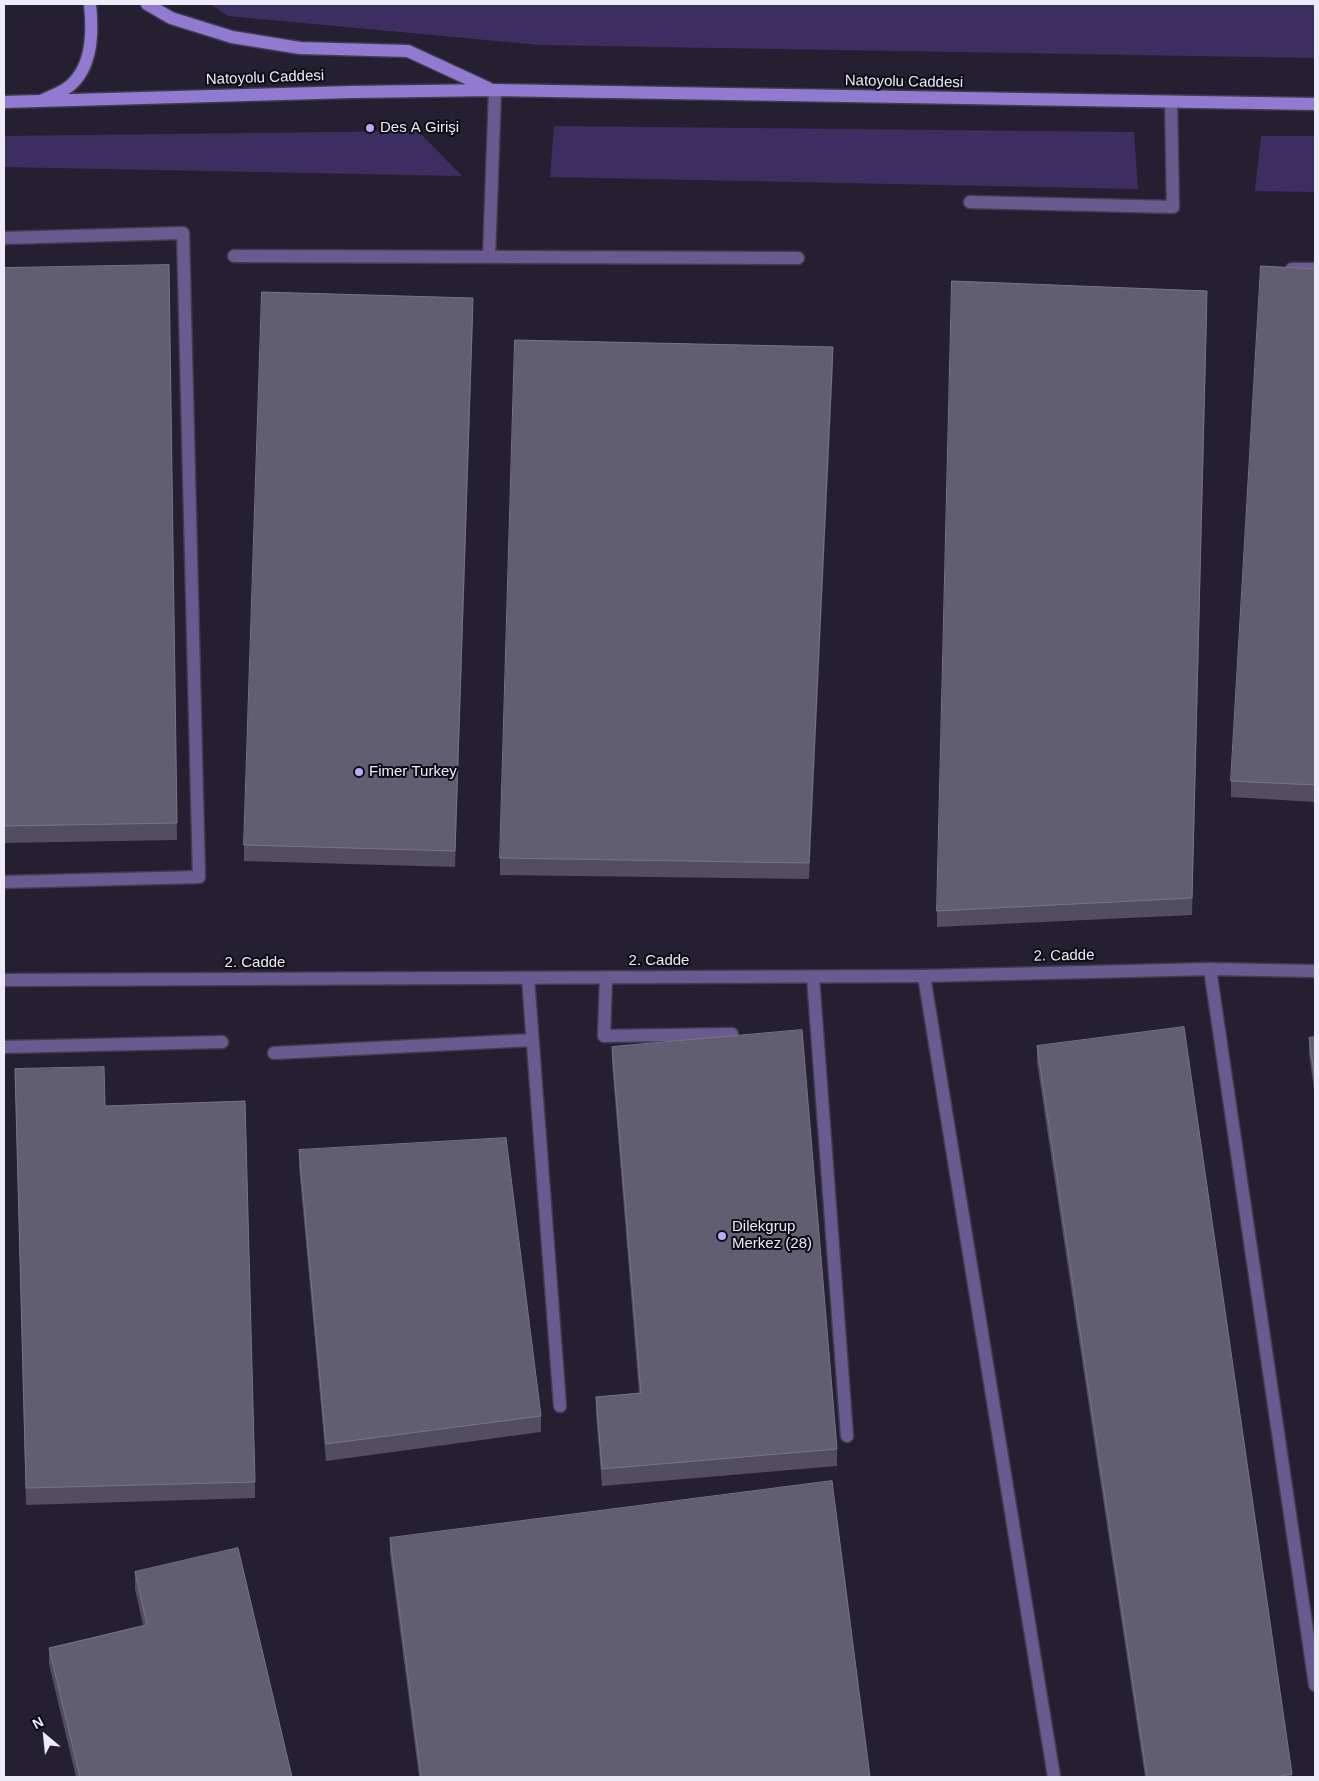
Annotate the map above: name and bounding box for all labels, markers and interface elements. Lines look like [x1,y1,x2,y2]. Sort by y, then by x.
street label: Natoyolu Caddesi [206,67,324,89]
street label: Natoyolu Caddesi [845,72,963,92]
place label: Des A Girişi [380,119,459,137]
marker: Des A Girişi [364,122,376,134]
place label: Fimer Turkey [369,763,457,781]
marker: Fimer Turkey [353,766,365,778]
street label: 2. Cadde [1033,946,1095,966]
street label: 2. Cadde [629,952,689,970]
street label: 2. Cadde [225,954,285,972]
place label: Dilekgrup Merkez (28) [732,1218,812,1253]
marker: Dilekgrup Merkez (28) [716,1230,728,1242]
north arrow [20,1711,70,1761]
text: N [30,1713,46,1732]

